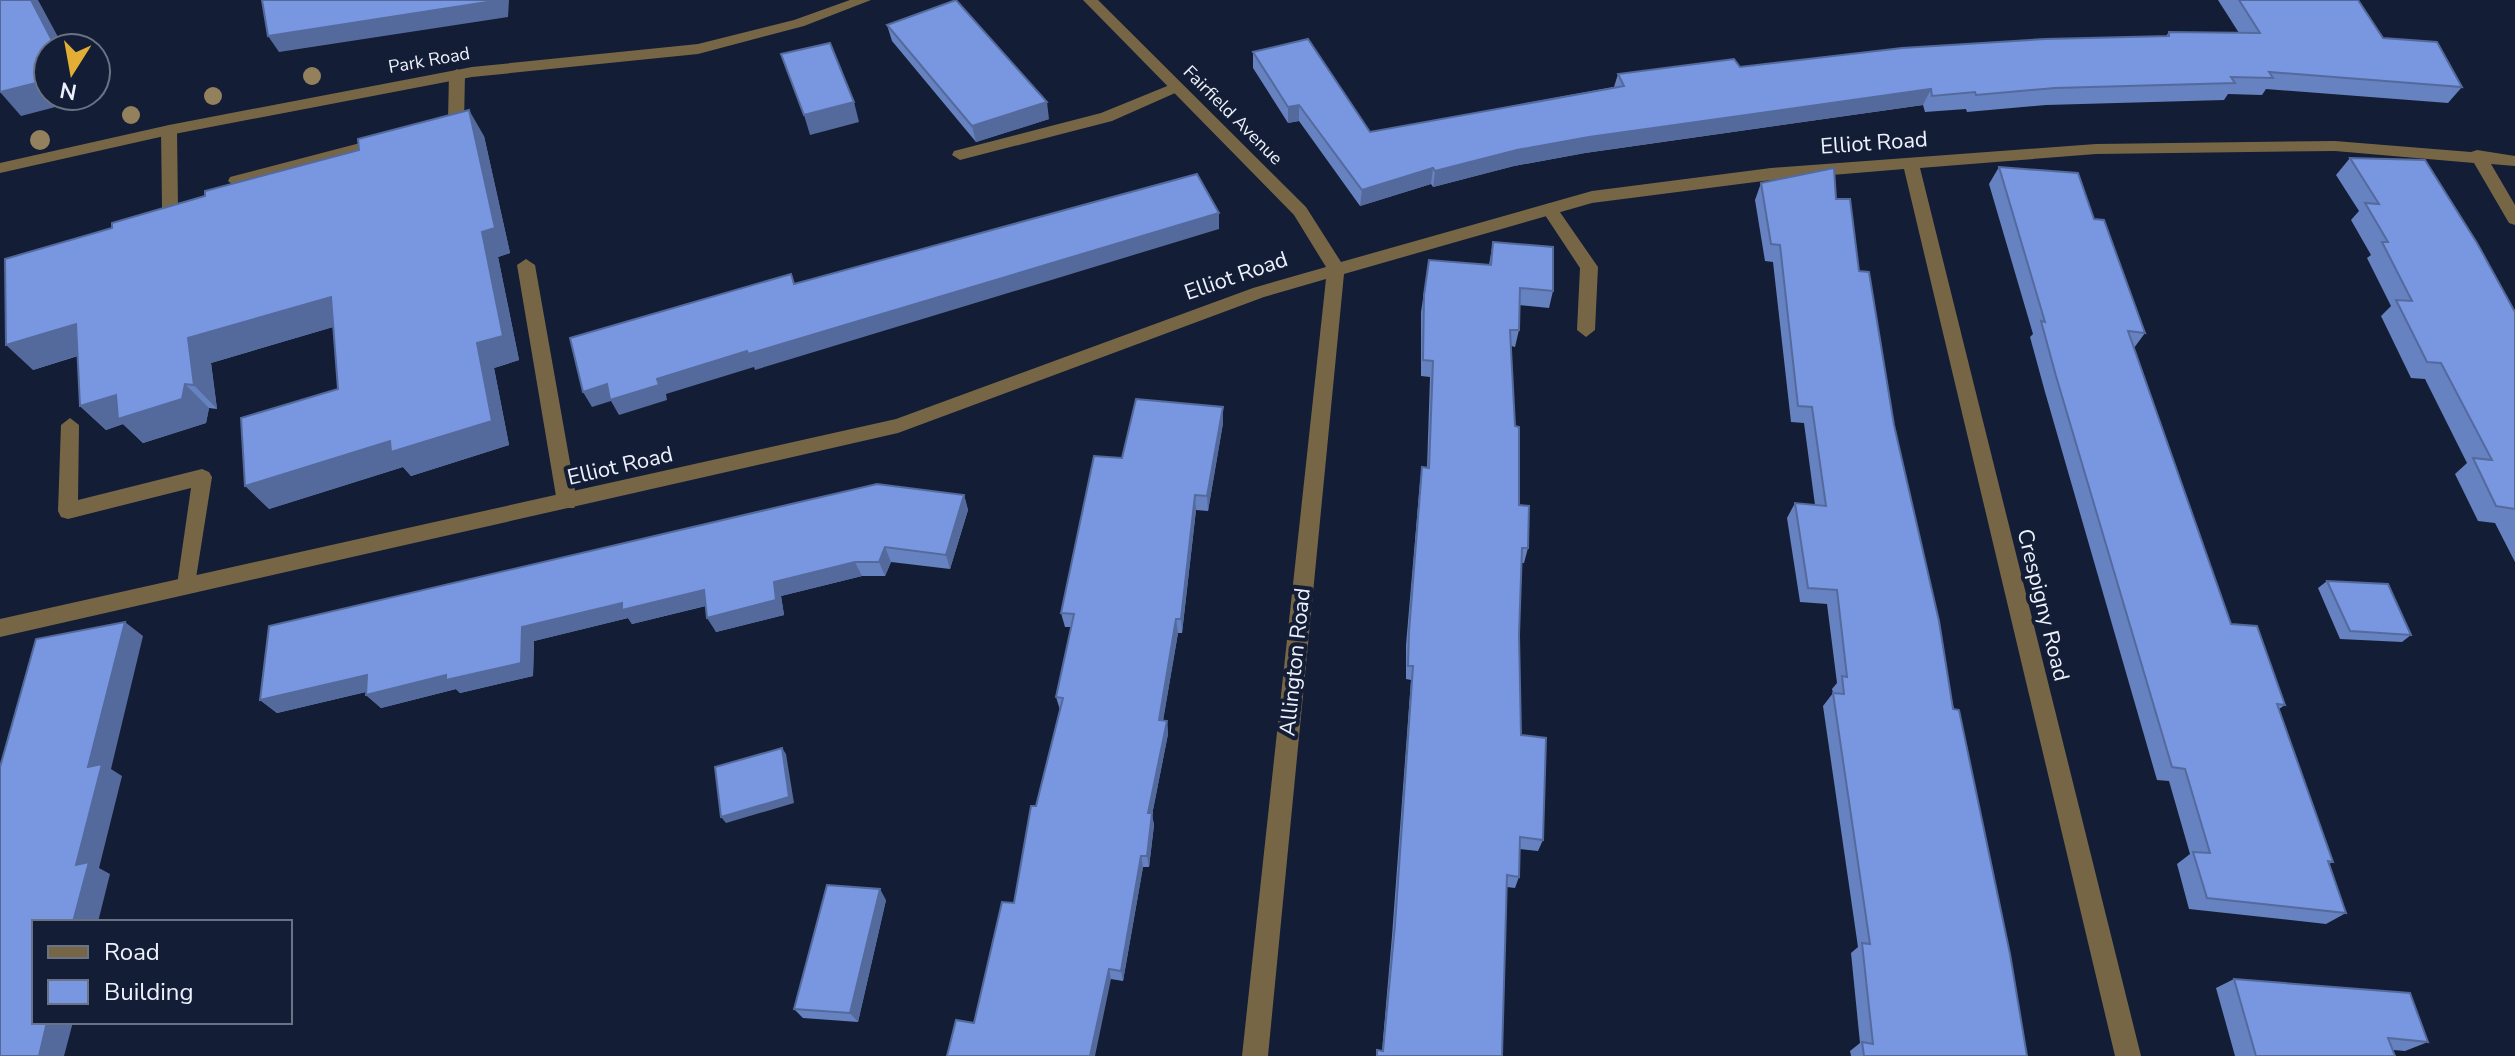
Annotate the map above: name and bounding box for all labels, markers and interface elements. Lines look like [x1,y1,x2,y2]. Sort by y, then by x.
north arrow [32,32,112,112]
street label: Park Road [386,41,472,79]
street label: Fairfield Avenue [1178,60,1288,170]
text: N [57,74,79,107]
street label: Elliot Road [1819,124,1929,162]
street label: Elliot Road [1180,244,1292,308]
street label: Elliot Road [564,439,676,493]
street label: Crespigny Road [2010,526,2076,684]
street label: Allington Road [1272,586,1318,738]
legend [32,920,292,1024]
text: Road [104,936,160,968]
text: Building [104,976,194,1008]

